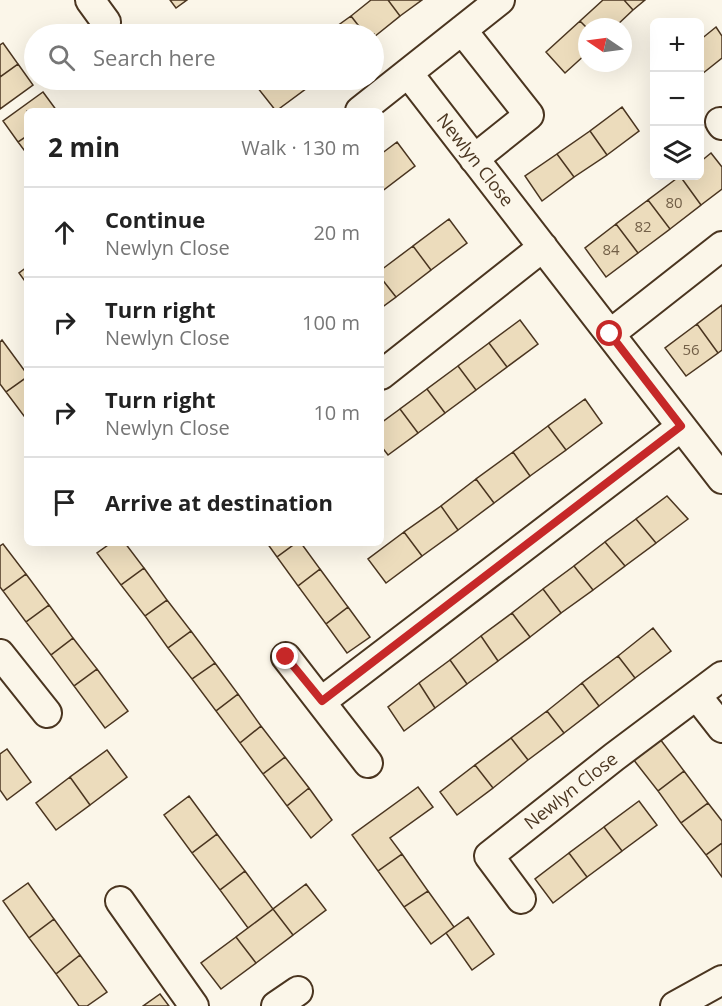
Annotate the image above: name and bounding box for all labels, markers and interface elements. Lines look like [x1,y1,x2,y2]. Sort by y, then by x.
north arrow [578,18,632,72]
map controls [650,18,704,180]
button: + [650,18,704,72]
search box [24,24,384,90]
icon: search [45,41,78,74]
text: Search here [93,42,216,72]
button: − [650,72,704,126]
street label: Newlyn Close [432,108,520,211]
button: layers [650,126,704,180]
text: 2 min [48,129,120,165]
text: Walk · 130 m [241,134,360,161]
house number: 80 [665,192,683,212]
text: Continue [105,204,205,234]
icon: ahead [48,216,81,249]
house number: 82 [634,216,652,236]
text: 20 m [313,219,360,246]
text: Newlyn Close [105,234,230,261]
house number: 84 [602,239,620,259]
text: Turn right [105,294,216,324]
icon: right [48,306,81,339]
text: 100 m [302,309,360,336]
route start [596,320,622,346]
text: Newlyn Close [105,324,230,351]
house number: 56 [682,339,700,359]
text: Turn right [105,384,216,414]
icon: right [48,396,81,429]
text: 10 m [313,399,360,426]
text: Newlyn Close [105,414,230,441]
icon: arrive [48,486,81,519]
text: Arrive at destination [105,487,333,517]
route end [272,643,298,669]
street label: Newlyn Close [519,746,622,834]

